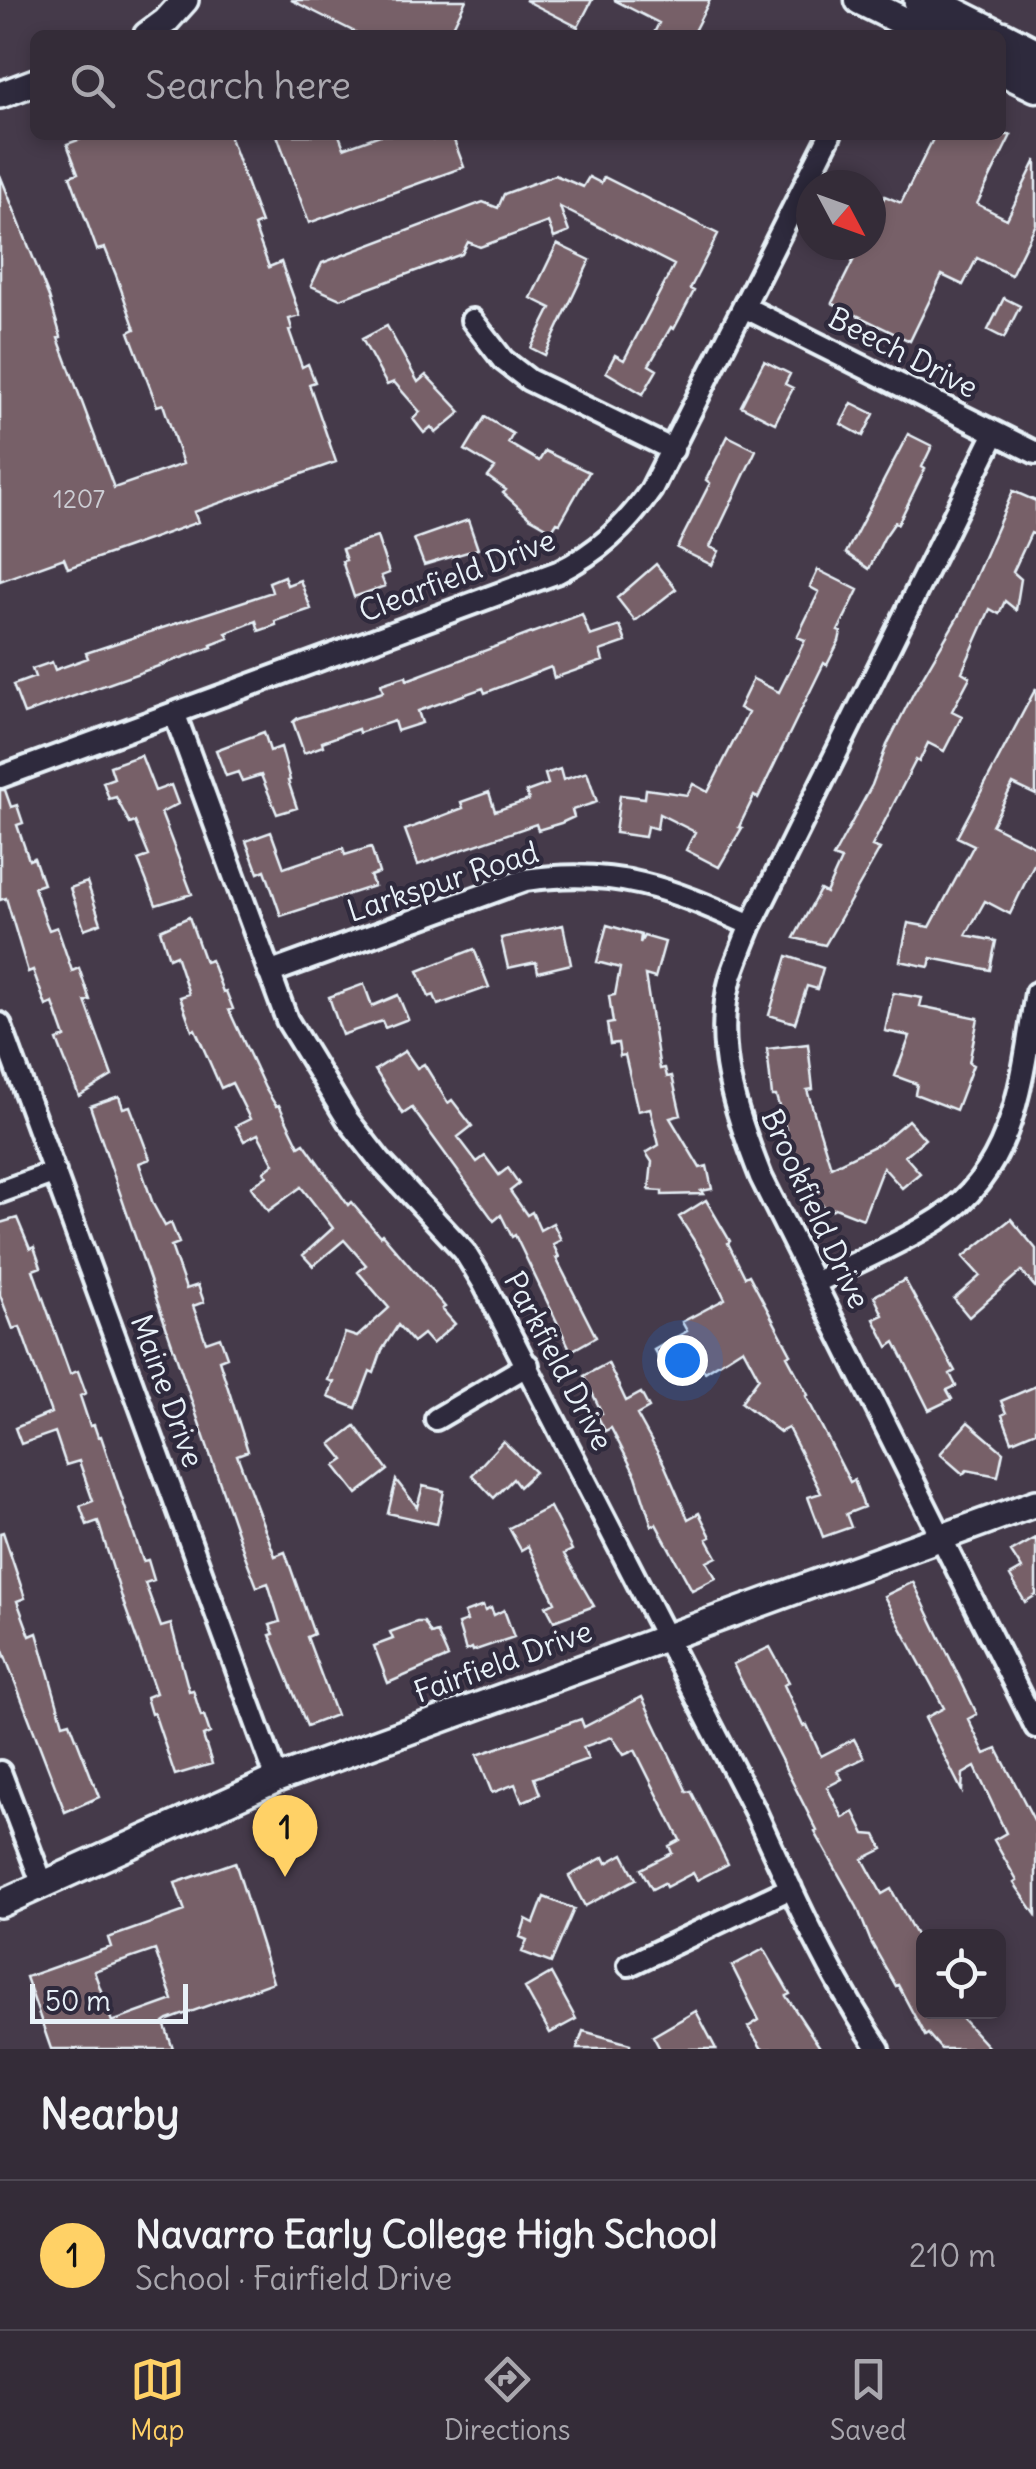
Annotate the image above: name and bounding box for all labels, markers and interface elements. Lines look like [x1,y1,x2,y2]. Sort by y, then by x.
search box [30,30,1006,140]
icon: search [65,58,120,113]
text: Search here [145,62,351,109]
north arrow [796,170,886,260]
street label: Beech Drive [822,298,985,406]
house number: 1207 [53,483,105,515]
street label: Clearfield Drive [353,520,560,630]
street label: Larkspur Road [342,832,543,930]
street label: Brookfield Drive [753,1103,879,1314]
street label: Parkfield Drive [496,1265,622,1456]
street label: Maine Drive [123,1309,213,1472]
your location [657,1335,708,1386]
street label: Fairfield Drive [408,1611,597,1711]
pin: 1 [252,1794,318,1877]
map controls [916,1929,1006,2019]
button: locate [916,1929,1006,2019]
scale bar [30,1979,188,2024]
text: 50 m [45,1983,111,2019]
text: Nearby [40,2088,179,2140]
text: Navarro Early College High School [135,2211,718,2258]
text: 1 [66,2235,79,2276]
text: 210 m [909,2235,996,2276]
text: School · Fairfield Drive [135,2258,452,2299]
tab: Map [130,2352,185,2448]
tab: Directions [444,2352,570,2448]
tab: Saved [830,2352,906,2448]

